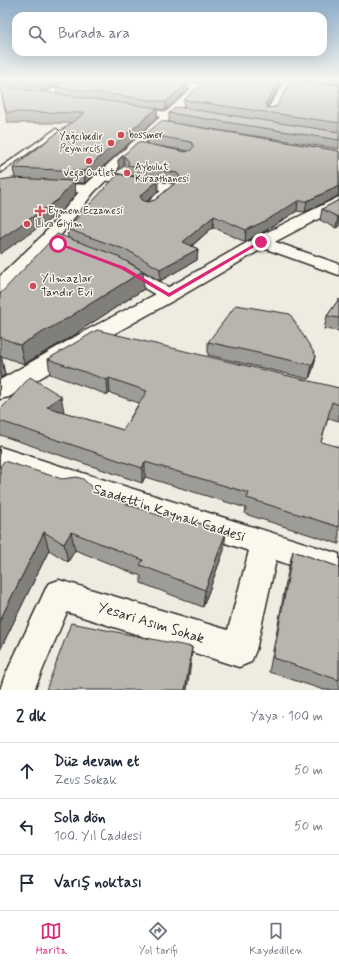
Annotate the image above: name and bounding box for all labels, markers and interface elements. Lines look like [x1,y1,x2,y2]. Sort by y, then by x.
search box [12,12,327,56]
icon: search [26,23,48,45]
text: Burada ara [58,24,130,44]
place label: bossmer [129,129,164,142]
marker: bossmer [116,130,126,140]
place label: Yağcıbedir Peynircisi [59,131,104,156]
marker: Yağcıbedir Peynircisi [106,138,116,148]
marker: Vega Outlet [84,156,94,166]
place label: Aybulut Kıraathanesi [135,161,189,186]
place label: Vega Outlet [63,166,115,182]
marker: Aybulut Kıraathanesi [122,168,132,178]
place label: Eymen Eczanesi [48,205,123,218]
marker: Eymen Eczanesi [35,206,45,216]
place label: Liva Giyim [35,218,83,231]
marker: Liva Giyim [22,219,32,229]
route end [252,233,270,251]
route start [49,235,67,253]
place label: Yılmazlar Tandır Evi [41,271,93,301]
marker: Yılmazlar Tandır Evi [28,281,38,291]
street label: Saadettin Kaynak Caddesi [91,480,247,546]
street label: Yesari Asım Sokak [95,598,207,648]
text: 2 dk [16,705,46,727]
text: Yaya · 100 m [250,708,323,725]
text: Düz devam et [54,752,139,772]
icon: ahead [16,760,38,782]
text: 50 m [294,762,323,779]
text: Zeus Sokak [54,772,117,789]
text: Sola dön [54,808,106,828]
icon: left [16,816,38,838]
text: 50 m [294,818,323,835]
text: 100. Yıl Caddesi [54,828,142,845]
icon: arrive [16,872,38,894]
text: Varış noktası [54,873,142,893]
tab: Harita [36,920,67,958]
tab: Yol tarifi [139,920,178,958]
tab: Kaydedilen [249,920,303,958]

